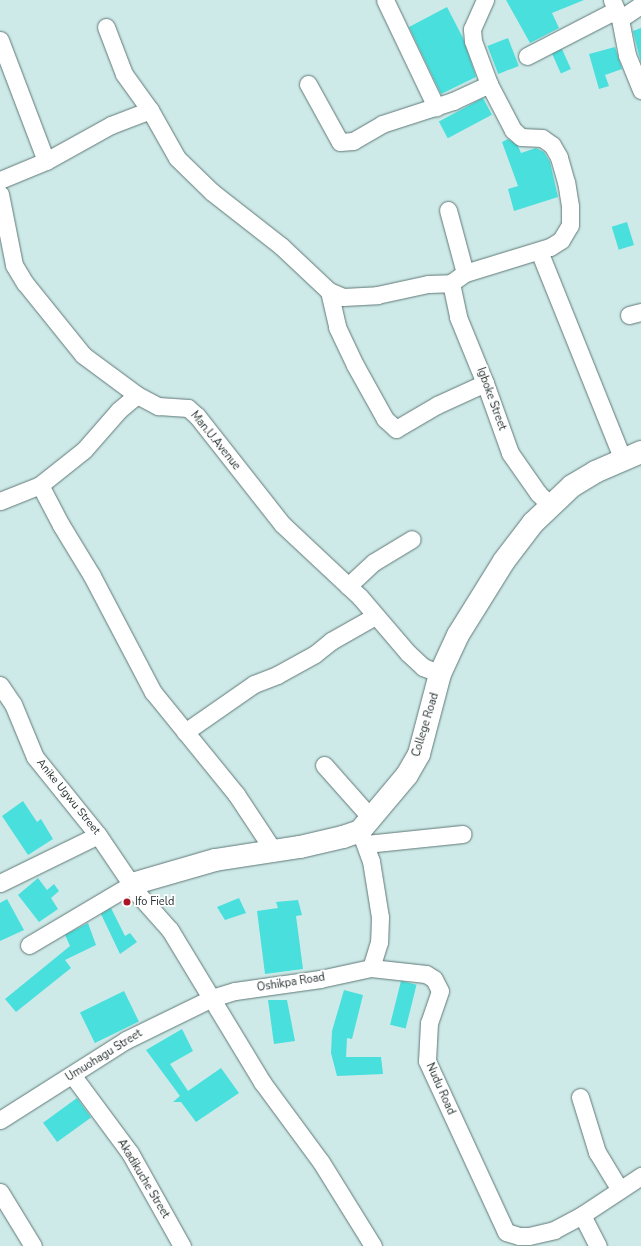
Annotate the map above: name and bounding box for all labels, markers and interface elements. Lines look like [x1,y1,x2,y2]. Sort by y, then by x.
street label: Igboke Street [474,366,508,432]
street label: Man.U.Avenue [187,409,243,473]
street label: College Road [410,691,442,759]
street label: Anike Ugwu Street [33,756,103,838]
place label: Ifo Field [135,895,174,909]
marker: Ifo Field [122,897,132,907]
street label: Oshikpa Road [256,971,326,995]
street label: Umuohagu Street [64,1027,144,1085]
street label: Nudu Road [423,1061,457,1117]
street label: Akadikuche Street [114,1137,172,1221]

